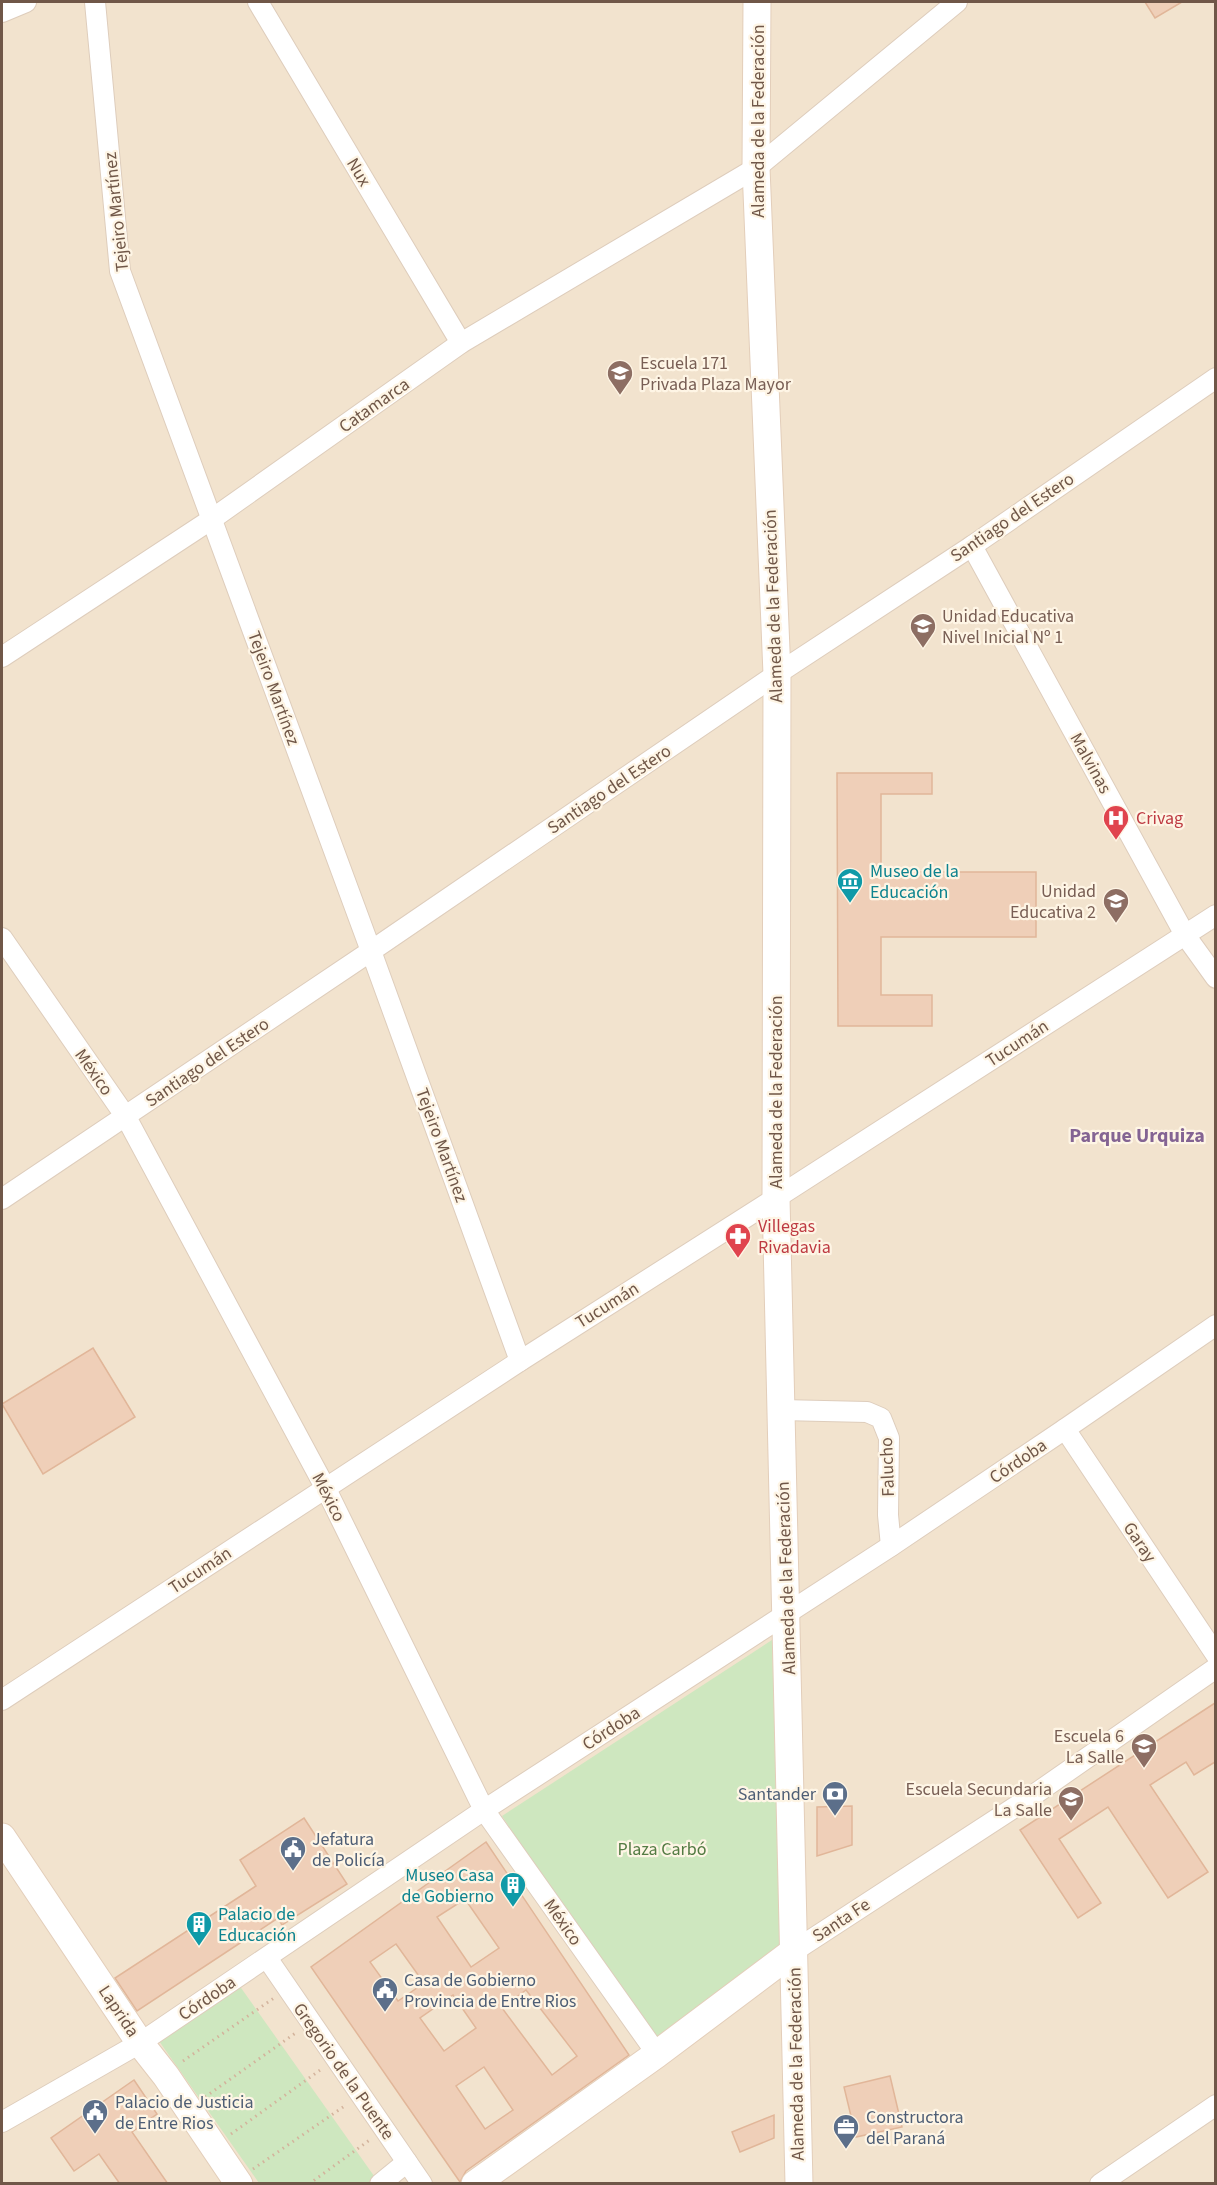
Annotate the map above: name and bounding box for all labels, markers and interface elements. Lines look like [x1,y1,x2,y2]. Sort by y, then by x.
street label: Alameda de la Federación [746,24,771,218]
street label: Tejeiro Martínez [98,151,135,273]
street label: Nux [340,153,377,191]
place label: Escuela 171 Privada Plaza Mayor [640,351,792,397]
school or university icon: Escuela 171 Privada Plaza Mayor [605,358,635,396]
street label: Catamarca [334,372,415,439]
street label: Santiago del Estero [945,467,1079,568]
street label: Alameda de la Federación [758,509,789,703]
place label: Unidad Educativa Nivel Inicial Nº 1 [942,604,1074,650]
school or university icon: Unidad Educativa Nivel Inicial Nº 1 [908,611,938,649]
street label: Tejeiro Martínez [241,628,306,749]
street label: Malvinas [1064,728,1118,798]
street label: Santiago del Estero [542,739,676,840]
hospital icon: Crivag [1101,803,1131,841]
place label: Crivag [1136,806,1183,831]
place label: Museo de la Educación [870,859,959,905]
museum icon: Museo de la Educación [835,866,865,904]
place label: Unidad Educativa 2 [1010,879,1096,925]
school or university icon: Unidad Educativa 2 [1101,886,1131,924]
street label: Alameda de la Federación [764,995,789,1189]
street label: Santiago del Estero [140,1012,274,1113]
street label: Tucumán [981,1014,1054,1073]
street label: México [68,1044,119,1101]
street label: Tejeiro Martínez [409,1085,474,1206]
district label: Parque Urquiza [1069,1122,1205,1150]
place label: Villegas Rivadavia [758,1214,831,1260]
pharmacy icon: Villegas Rivadavia [723,1221,753,1259]
street label: Tucumán [571,1276,644,1335]
street label: Córdoba [985,1433,1052,1490]
street label: Falucho [874,1437,901,1497]
street label: México [306,1468,351,1526]
street label: Alameda de la Federación [771,1481,802,1675]
street label: Garay [1117,1517,1162,1568]
street label: Tucumán [164,1541,237,1600]
street label: Córdoba [577,1700,645,1757]
place label: Escuela 6 La Salle [1054,1724,1124,1770]
school or university icon: Escuela 6 La Salle [1129,1731,1159,1769]
place label: Escuela Secundaria La Salle [906,1777,1052,1823]
bank icon: Santander [820,1779,850,1817]
place label: Santander [738,1782,817,1807]
school or university icon: Escuela Secundaria La Salle [1056,1784,1086,1822]
place label: Jefatura de Policía [312,1827,385,1873]
public building icon: Jefatura de Policía [278,1834,308,1872]
park label: Plaza Carbó [617,1837,707,1862]
place label: Museo Casa de Gobierno [401,1863,494,1909]
building icon: Museo Casa de Gobierno [498,1870,528,1908]
street label: Santa Fe [807,1892,875,1948]
street label: México [537,1894,588,1951]
place label: Palacio de Educación [218,1902,296,1948]
building icon: Palacio de Educación [184,1909,214,1947]
street label: Alameda de la Federación [782,1967,811,2161]
place label: Casa de Gobierno Provincia de Entre Rios [404,1968,576,2014]
street label: Córdoba [174,1970,241,2027]
public building icon: Casa de Gobierno Provincia de Entre Rios [370,1975,400,2013]
street label: Laprida [92,1980,145,2042]
street label: Gregorio de la Puente [287,1998,400,2145]
place label: Palacio de Justicia de Entre Rios [115,2090,253,2136]
public building icon: Palacio de Justicia de Entre Rios [80,2097,110,2135]
place label: Constructora del Paraná [866,2105,964,2151]
office icon: Constructora del Paraná [831,2112,861,2150]

